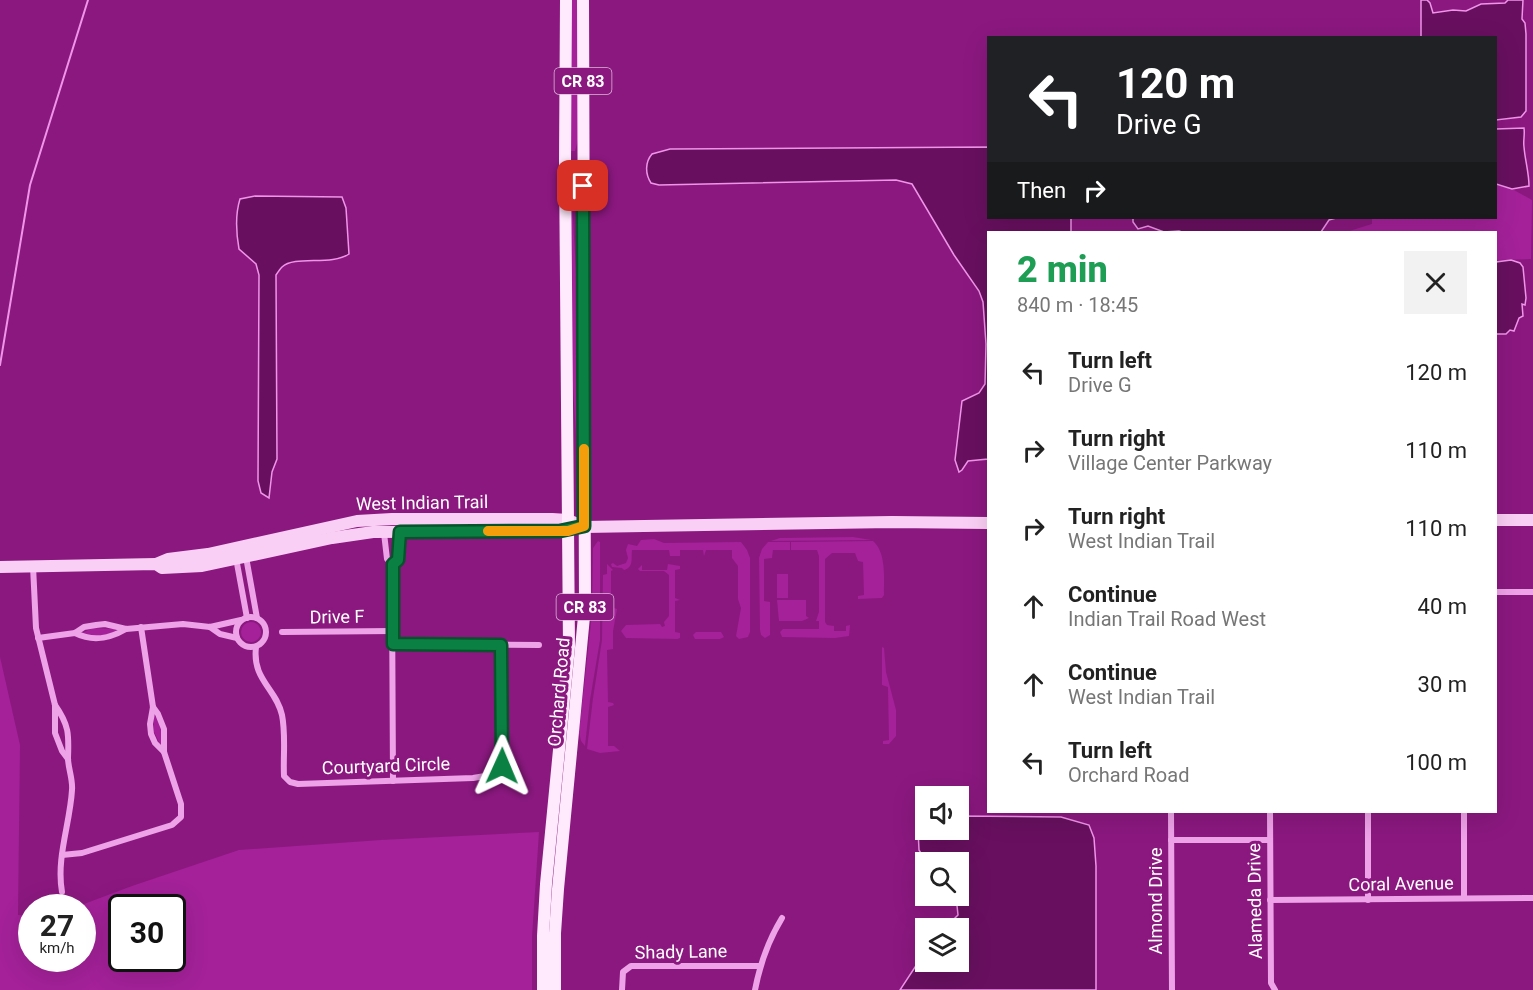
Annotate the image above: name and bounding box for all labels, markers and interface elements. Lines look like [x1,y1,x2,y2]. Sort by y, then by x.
text: 120 m [1116,59,1235,108]
icon: left [1017,60,1095,138]
road number: CR 83 [554,68,612,94]
text: Drive G [1116,109,1202,141]
pin [557,160,608,211]
icon: arrive [566,169,599,202]
icon: right [1078,174,1111,207]
text: Then [1017,178,1066,203]
text: 2 min [1017,249,1108,291]
button: close [1404,251,1467,314]
text: 840 m · 18:45 [1017,293,1138,317]
text: Turn left [1068,348,1152,373]
icon: left [1017,356,1050,389]
text: 120 m [1405,360,1467,385]
text: Drive G [1068,373,1132,397]
text: Turn right [1068,426,1165,451]
icon: right [1017,434,1050,467]
text: 110 m [1405,438,1467,463]
text: Village Center Parkway [1068,451,1272,475]
street label: West Indian Trail [356,491,488,514]
text: Turn right [1068,504,1165,529]
icon: right [1017,512,1050,545]
text: 110 m [1405,516,1467,541]
text: West Indian Trail [1068,529,1215,553]
text: Continue [1068,582,1157,607]
icon: ahead [1017,590,1050,623]
road number: CR 83 [556,594,614,620]
text: 40 m [1418,594,1467,619]
street label: Drive F [309,606,365,627]
text: Indian Trail Road West [1068,607,1266,631]
street label: Orchard Road [543,637,574,747]
text: Continue [1068,660,1157,685]
icon: ahead [1017,668,1050,701]
text: 30 m [1418,672,1467,697]
text: West Indian Trail [1068,685,1215,709]
position arrow [470,734,534,798]
text: Turn left [1068,738,1152,763]
icon: left [1017,746,1050,779]
text: 100 m [1405,750,1467,775]
street label: Courtyard Circle [321,753,451,778]
text: Orchard Road [1068,763,1189,787]
map controls [915,786,969,972]
button: sound [915,786,969,840]
street label: Alameda Drive [1243,843,1266,959]
street label: Almond Drive [1145,847,1166,955]
button: search [915,852,969,906]
street label: Coral Avenue [1348,872,1454,895]
speed limit sign: 30 [108,894,186,972]
text: 27 [40,908,74,943]
button: layers [915,918,969,972]
text: km/h [39,939,75,957]
street label: Shady Lane [635,940,727,963]

